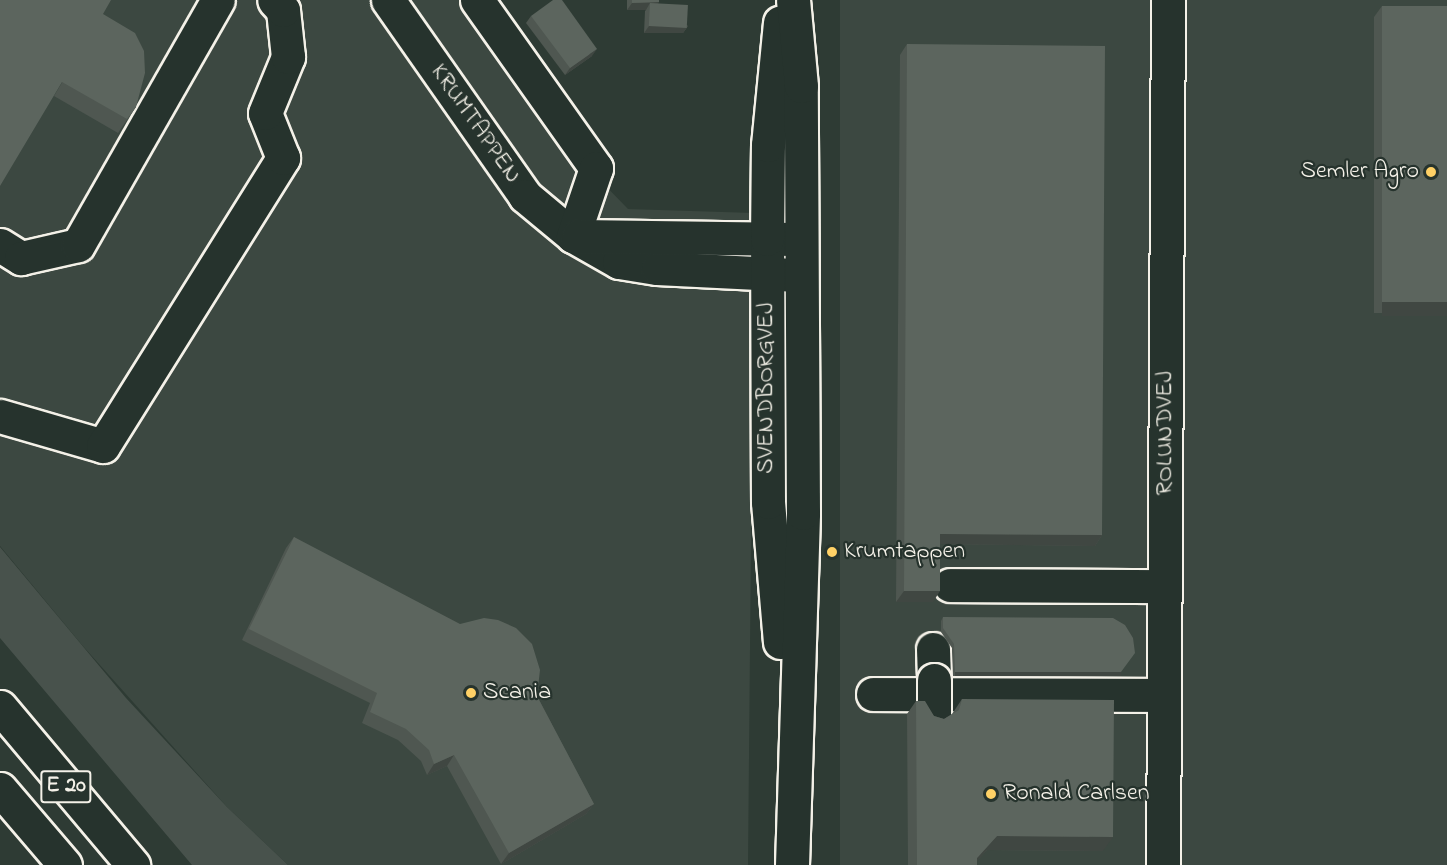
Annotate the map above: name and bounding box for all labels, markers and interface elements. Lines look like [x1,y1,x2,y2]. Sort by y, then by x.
street label: KRUMTAPPEN [423,59,527,189]
place label: Semler Agro [1300,158,1419,186]
marker: Semler Agro [1424,165,1438,179]
street label: SVENDBORGVEJ [753,302,781,474]
street label: ROLUNDVEJ [1152,371,1180,495]
place label: Krumtappen [844,538,965,566]
marker: Krumtappen [825,545,839,559]
place label: Scania [483,679,551,707]
marker: Scania [464,686,478,700]
road number: E 20 [39,768,93,806]
place label: Ronald Carlsen [1003,780,1149,808]
marker: Ronald Carlsen [984,787,998,801]

